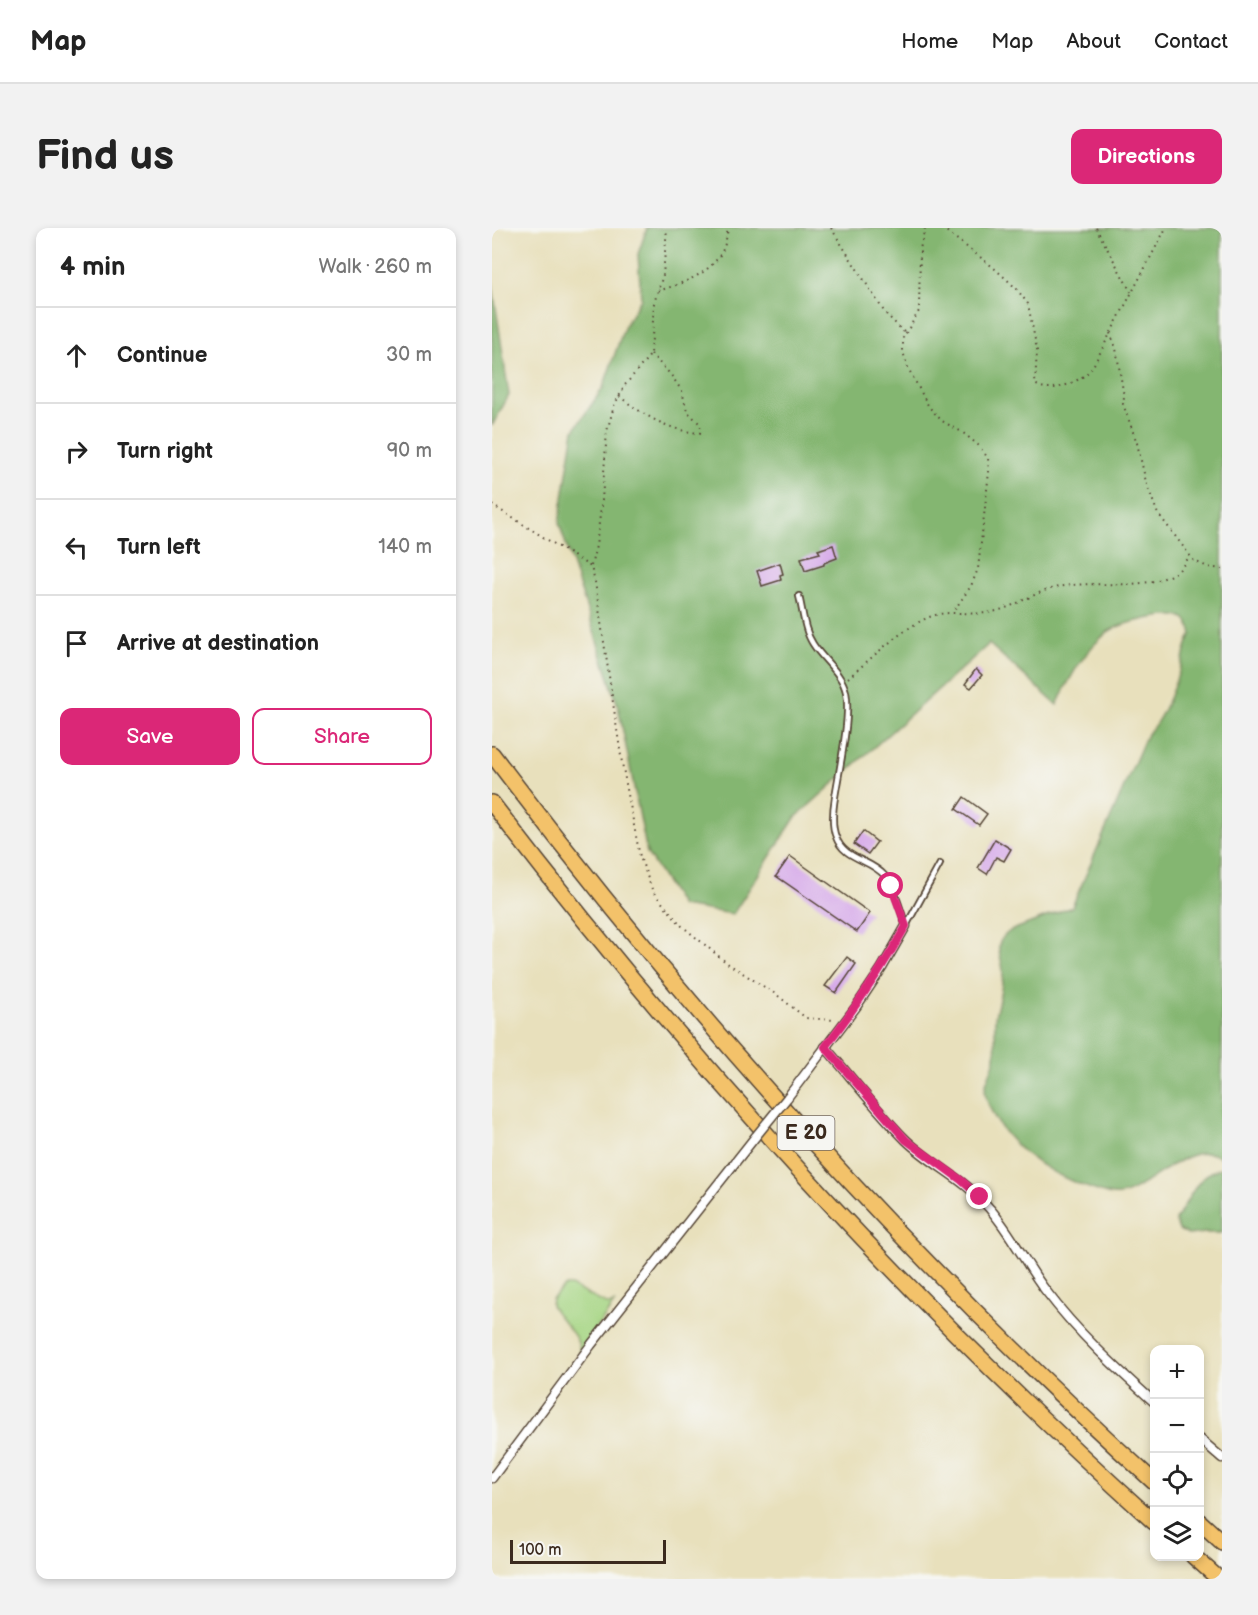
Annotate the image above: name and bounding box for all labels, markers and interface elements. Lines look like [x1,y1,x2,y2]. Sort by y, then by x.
text: Map [30,25,86,58]
text: Home [901,29,958,54]
text: Map [991,29,1033,54]
text: About [1066,29,1121,54]
text: Contact [1154,29,1228,54]
button: Directions [1071,129,1222,184]
text: Find us [36,131,174,182]
text: 4 min [60,252,125,283]
text: Walk · 260 m [319,255,432,279]
icon: ahead [60,339,93,372]
text: Continue [117,342,207,369]
text: 30 m [386,343,432,367]
icon: right [60,435,93,468]
text: Turn right [117,438,213,465]
text: 90 m [387,439,432,463]
icon: left [60,531,93,564]
text: Turn left [117,534,201,561]
text: 140 m [378,535,432,559]
icon: arrive [60,627,93,660]
text: Arrive at destination [117,630,319,657]
button: Save [60,708,240,765]
button: Share [252,708,432,765]
route start [877,872,903,898]
road number: E 20 [778,1116,834,1150]
route end [966,1183,992,1209]
map controls [1150,1345,1204,1561]
button: + [1150,1345,1204,1399]
button: − [1150,1399,1204,1453]
button: locate [1150,1453,1204,1507]
button: layers [1150,1507,1204,1561]
scale bar [510,1537,666,1564]
text: 100 m [519,1541,562,1560]

